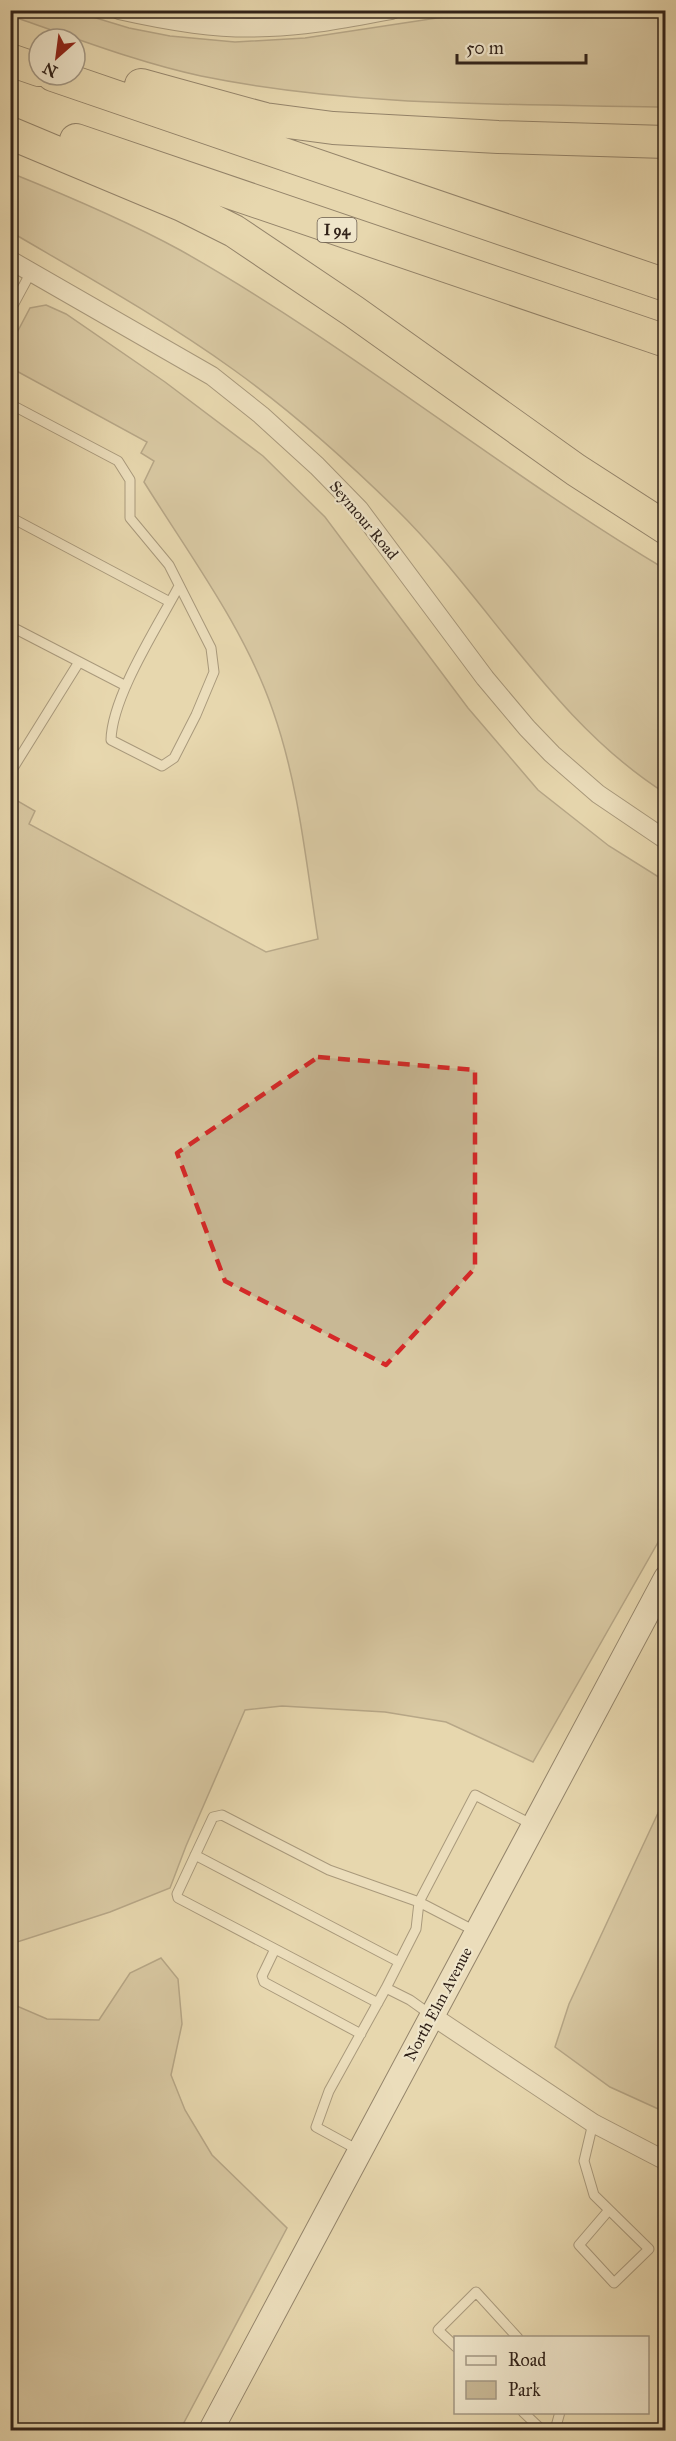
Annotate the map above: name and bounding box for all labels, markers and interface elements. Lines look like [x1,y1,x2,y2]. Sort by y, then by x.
north arrow [27,27,87,87]
scale bar [457,27,586,65]
text: 50 m [466,37,504,59]
text: N [39,58,61,81]
road number: I 94 [318,218,356,242]
street label: Seymour Road [326,477,402,563]
street label: North Elm Avenue [400,1944,476,2064]
legend [454,2336,649,2414]
text: Road [508,2349,546,2371]
text: Park [508,2379,541,2401]

